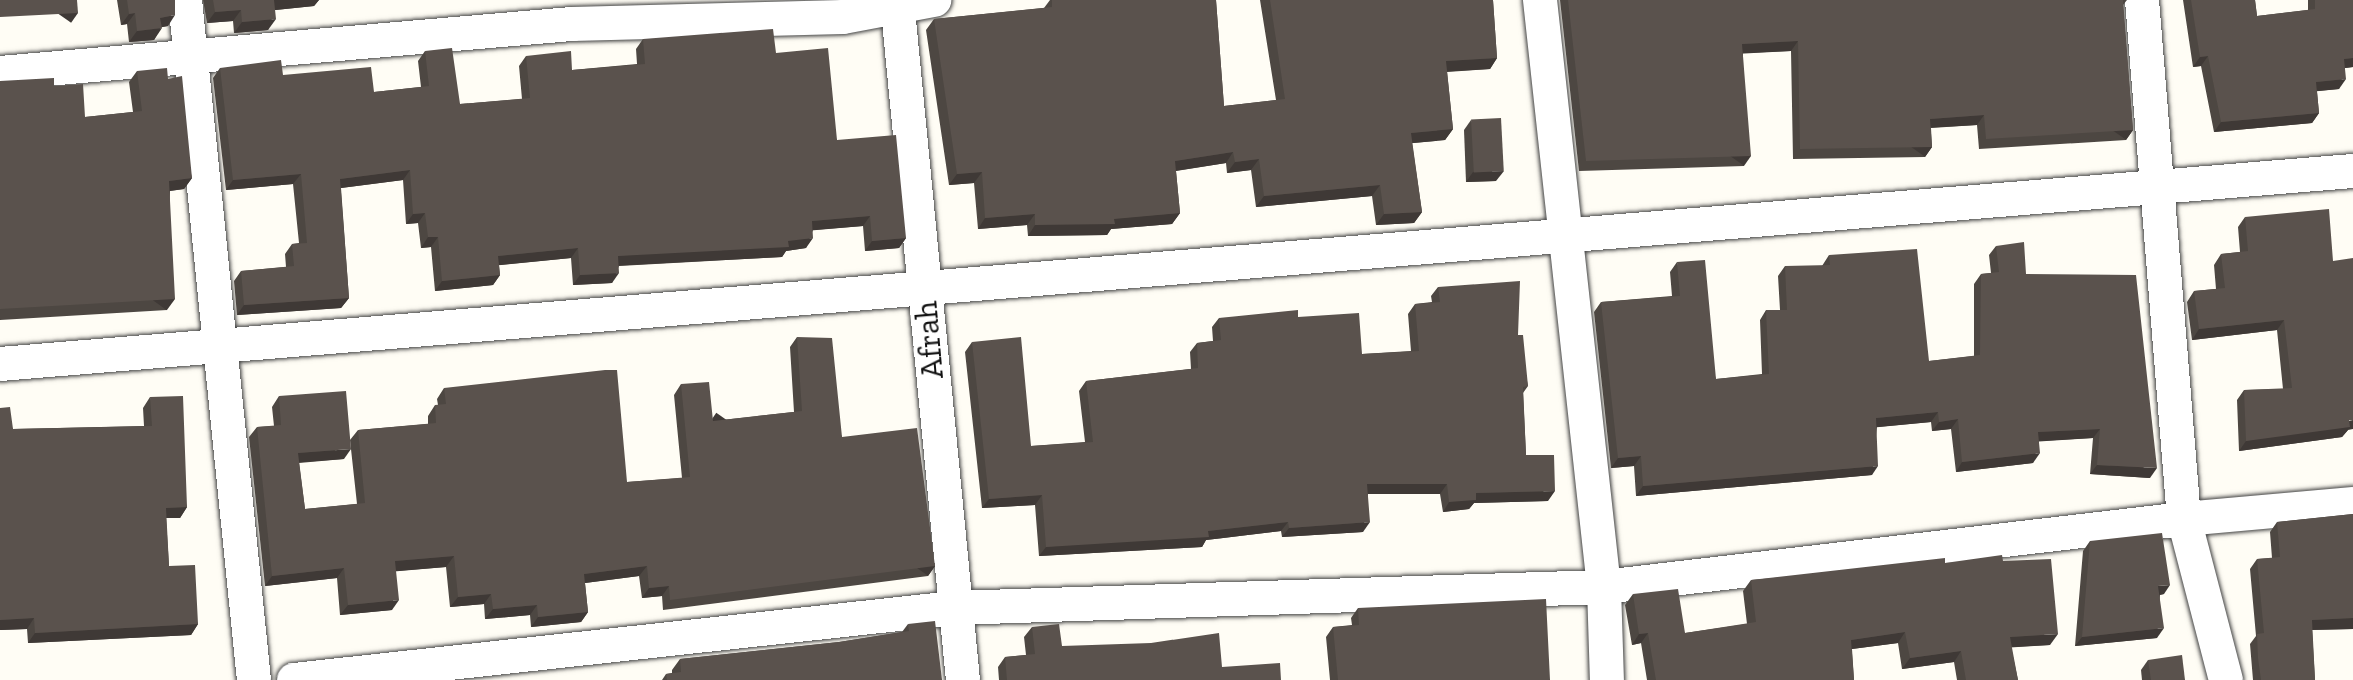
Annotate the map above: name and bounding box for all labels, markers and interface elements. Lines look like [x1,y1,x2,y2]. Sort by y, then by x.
street label: Afrah [906,300,952,380]

